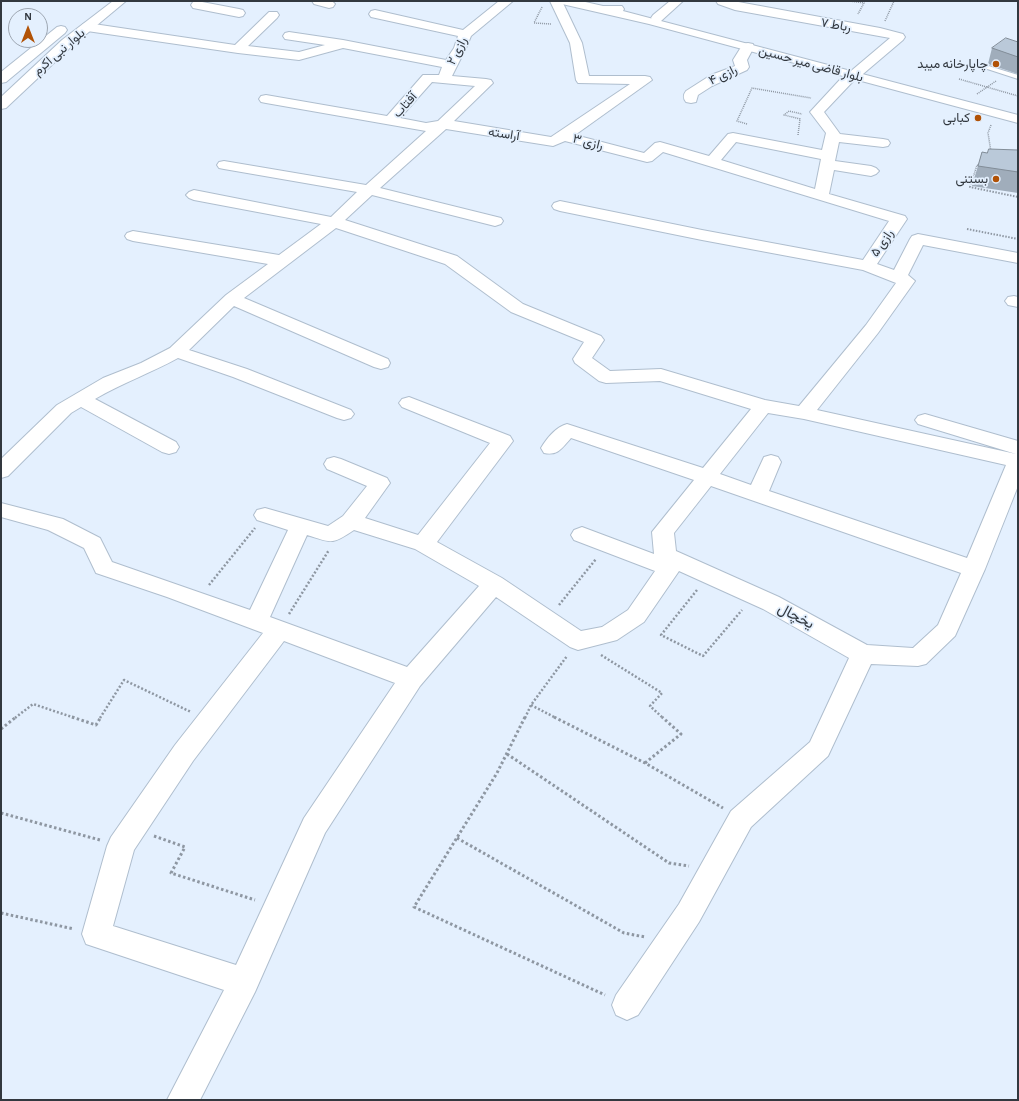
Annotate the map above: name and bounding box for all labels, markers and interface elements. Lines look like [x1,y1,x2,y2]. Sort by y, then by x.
north arrow [8,8,48,48]
text: N [24,11,32,22]
street label: رباط ۷ [819,15,853,35]
street label: بلوار نبی اکرم [30,25,88,79]
street label: رازی ۲ [444,34,470,68]
street label: بلوار قاضی میر حسین [757,43,865,85]
place label: چاپارخانه میبد [917,56,988,72]
marker: چاپارخانه میبد [991,59,1001,69]
street label: رازی ۴ [706,61,740,89]
street label: آفتاب [390,89,420,121]
place label: کبابی [943,110,970,126]
marker: کبابی [973,113,983,123]
street label: آراسته [487,124,521,144]
street label: رازی ۳ [571,131,605,153]
place label: بستنی [955,171,988,187]
marker: بستنی [991,174,1001,184]
street label: رازی ۵ [867,226,897,260]
street label: یخچال [775,599,817,633]

